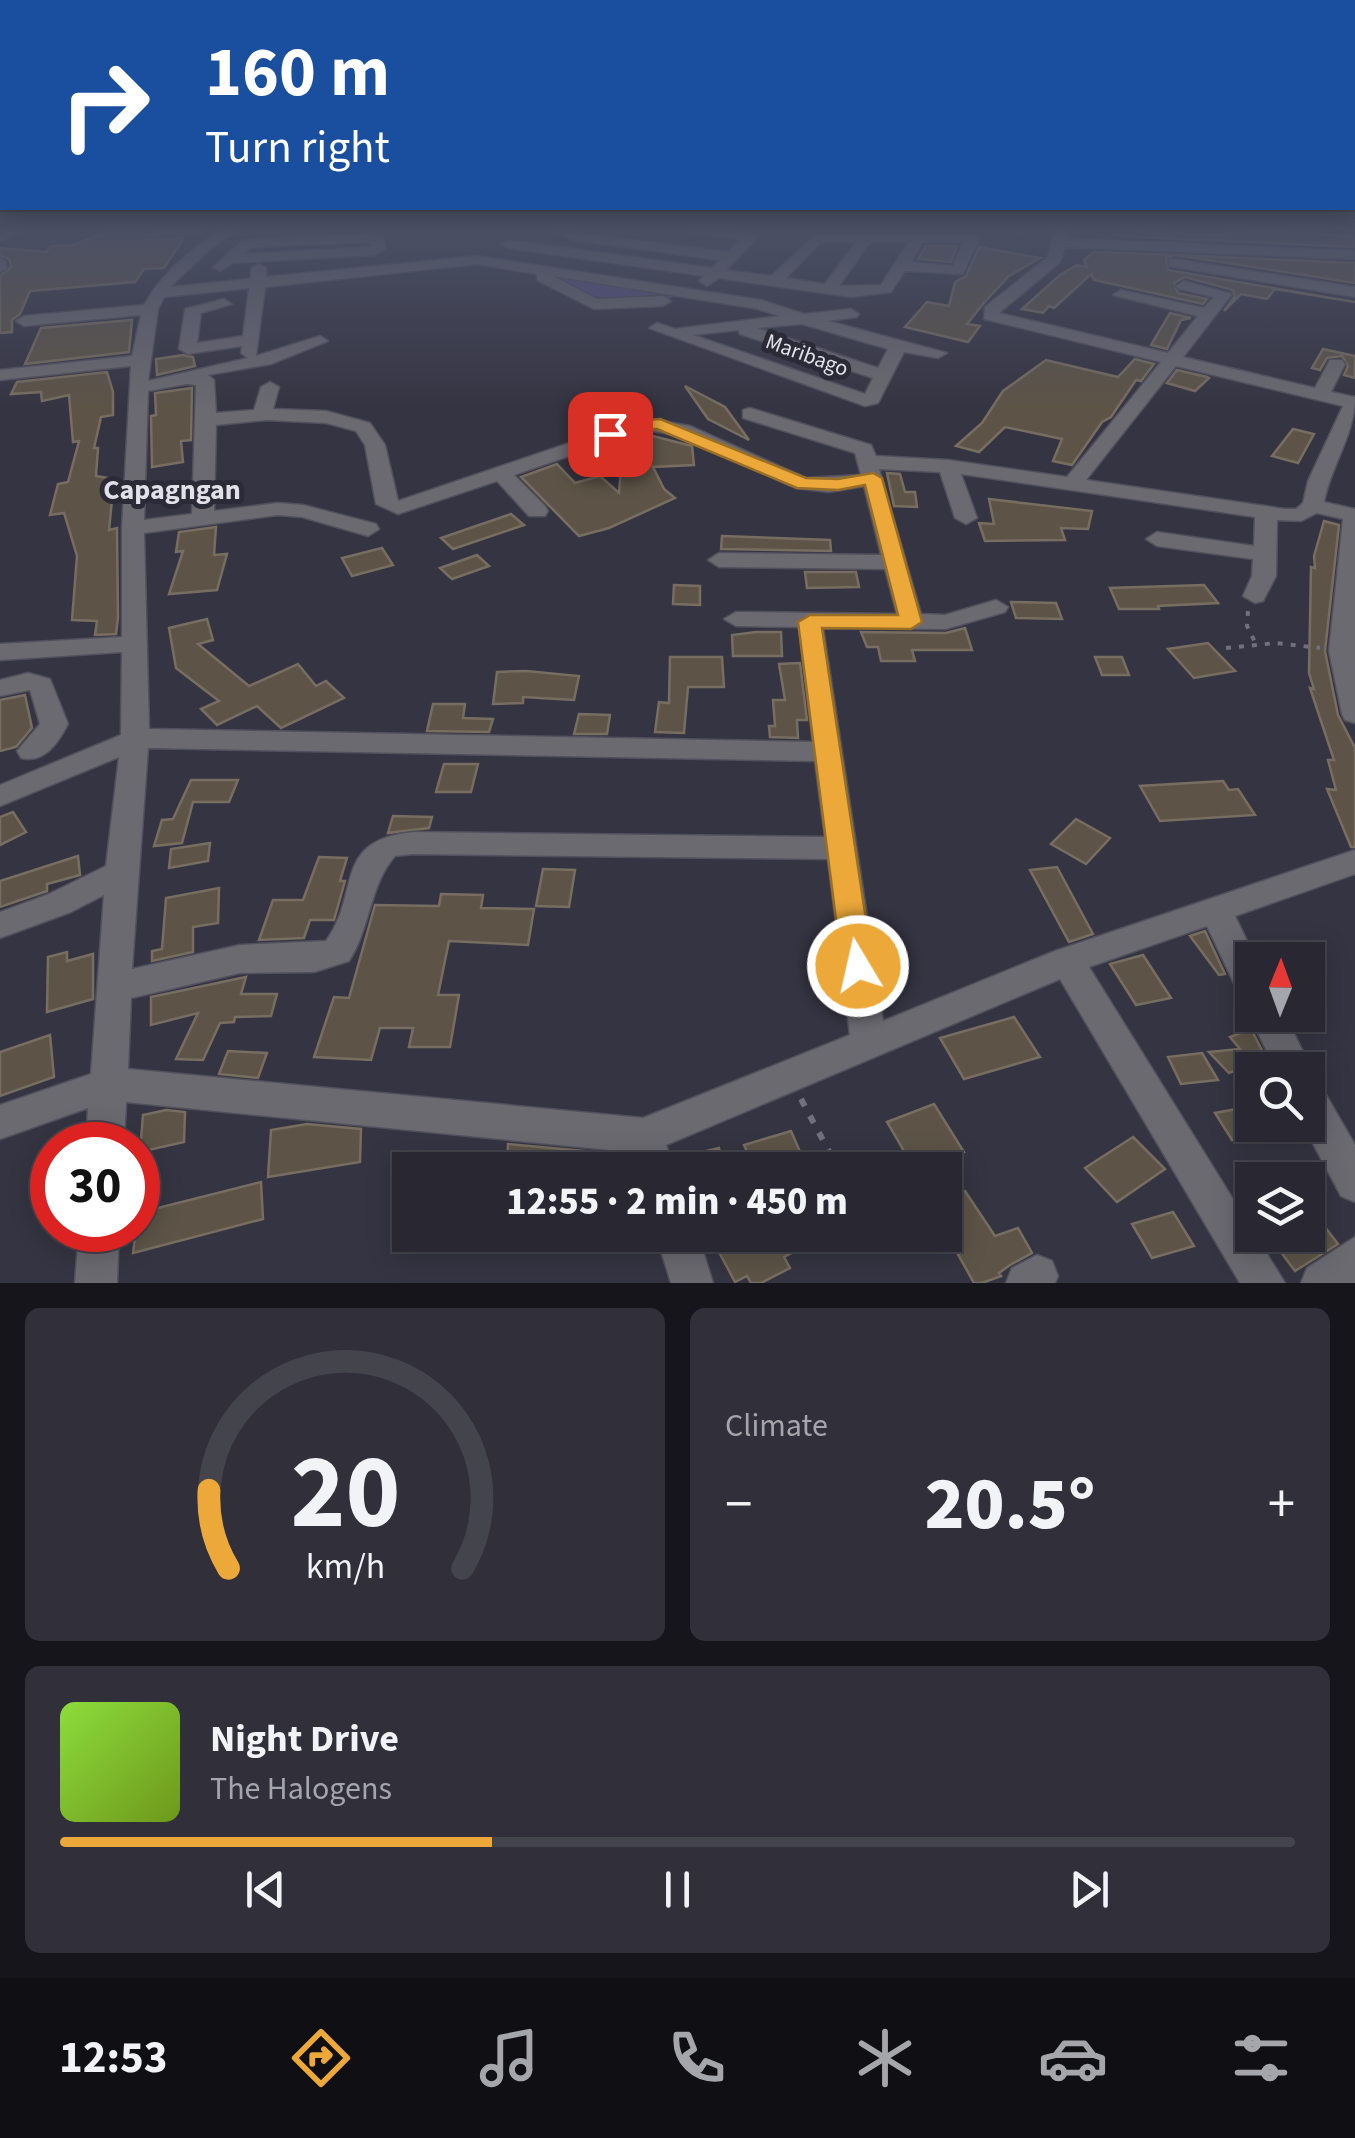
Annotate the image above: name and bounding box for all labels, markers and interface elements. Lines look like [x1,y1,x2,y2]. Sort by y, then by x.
text: 160 m [205,23,390,123]
icon: right [40,40,170,170]
text: Turn right [205,116,390,180]
street label: Maribago [761,325,853,385]
pin [568,392,653,477]
icon: arrive [583,407,638,462]
district label: Capagngan [103,470,241,510]
position arrow [806,914,910,1018]
north arrow [1235,942,1325,1032]
map controls [1235,942,1325,1252]
button: search [1235,1052,1325,1142]
speed limit sign: 30 [30,1122,160,1252]
button: layers [1235,1162,1325,1252]
text: 12:55 · 2 min · 450 m [506,1175,848,1229]
text: Climate [725,1403,828,1449]
text: 20 [290,1420,400,1568]
text: 20.5° [924,1451,1096,1558]
text: − [725,1466,752,1544]
text: + [1268,1466,1295,1544]
text: km/h [305,1541,385,1592]
text: Night Drive [210,1712,399,1766]
text: The Halogens [210,1766,392,1812]
icon: previous [238,1862,293,1917]
icon: pause [650,1862,705,1917]
icon: next [1062,1862,1117,1917]
icon: directions [286,2023,356,2093]
icon: music [474,2023,544,2093]
icon: phone [662,2023,732,2093]
icon: climate [850,2023,920,2093]
icon: car [1038,2023,1108,2093]
icon: filters [1226,2023,1296,2093]
text: 12:53 [59,2026,168,2090]

